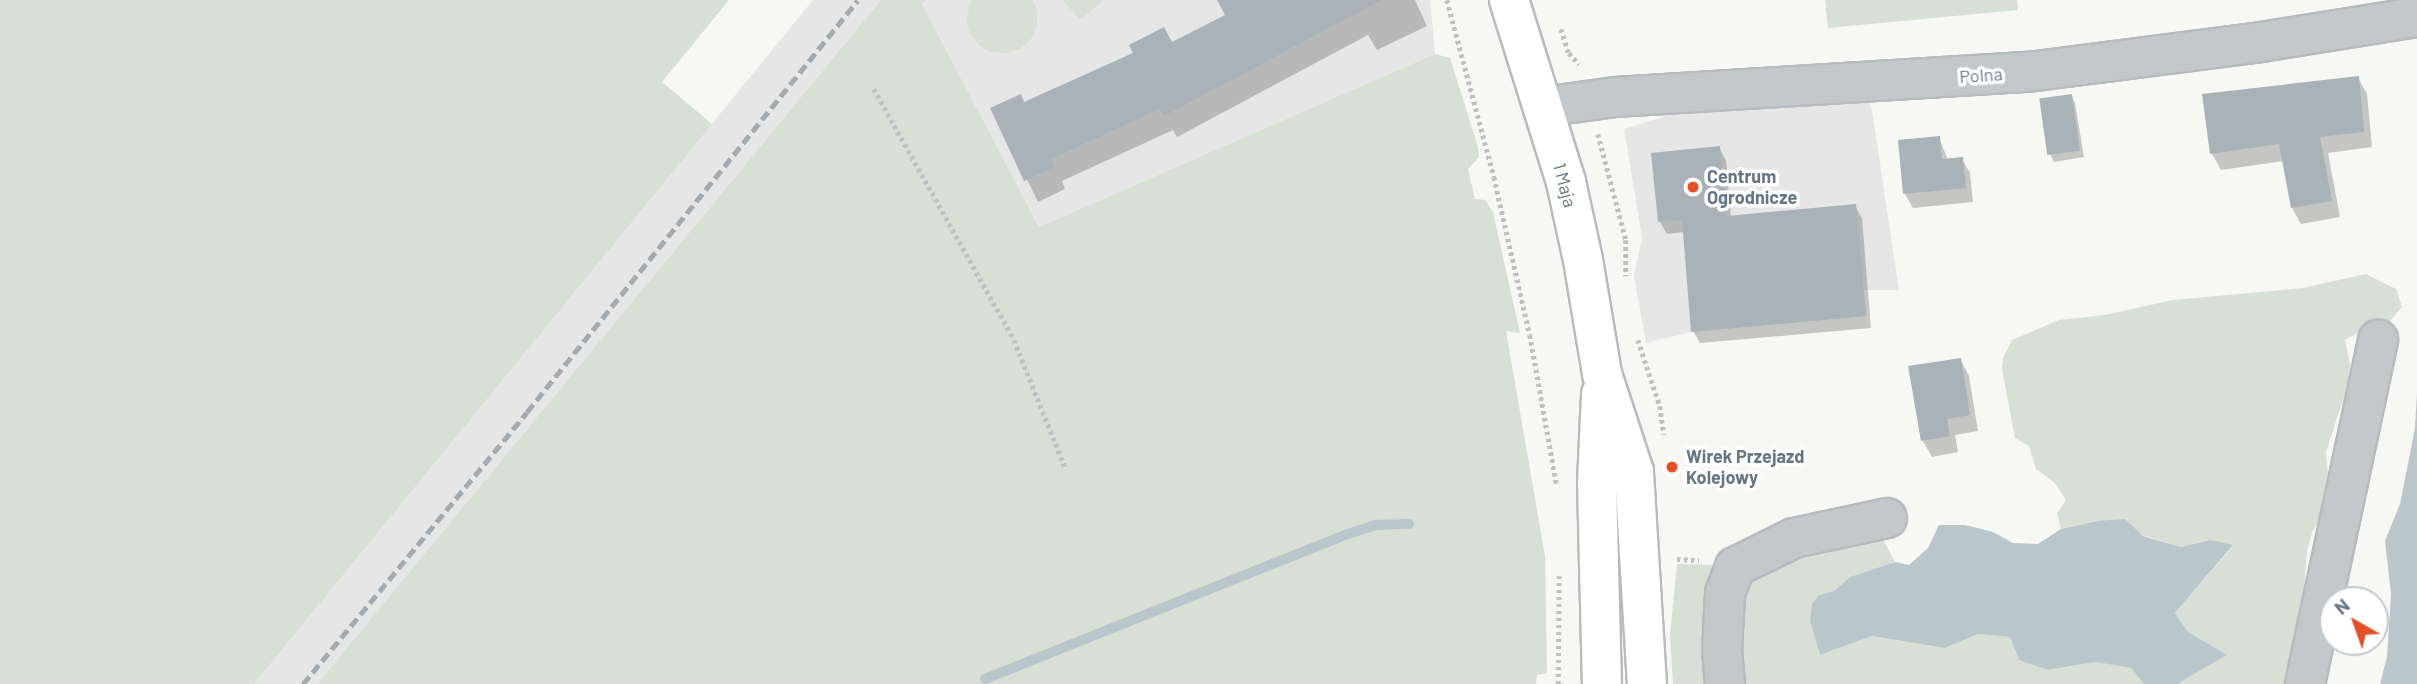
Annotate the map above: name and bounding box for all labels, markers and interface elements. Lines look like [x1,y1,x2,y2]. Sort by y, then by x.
street label: Polna [1959,63,2003,87]
street label: 1 Maja [1549,160,1581,210]
place label: Centrum Ogrodnicze [1707,166,1797,208]
marker: Centrum Ogrodnicze [1685,179,1701,195]
place label: Wirek Przejazd Kolejowy [1686,446,1804,489]
marker: Wirek Przejazd Kolejowy [1664,459,1680,475]
north arrow [2319,586,2389,656]
text: N [2329,593,2354,619]

